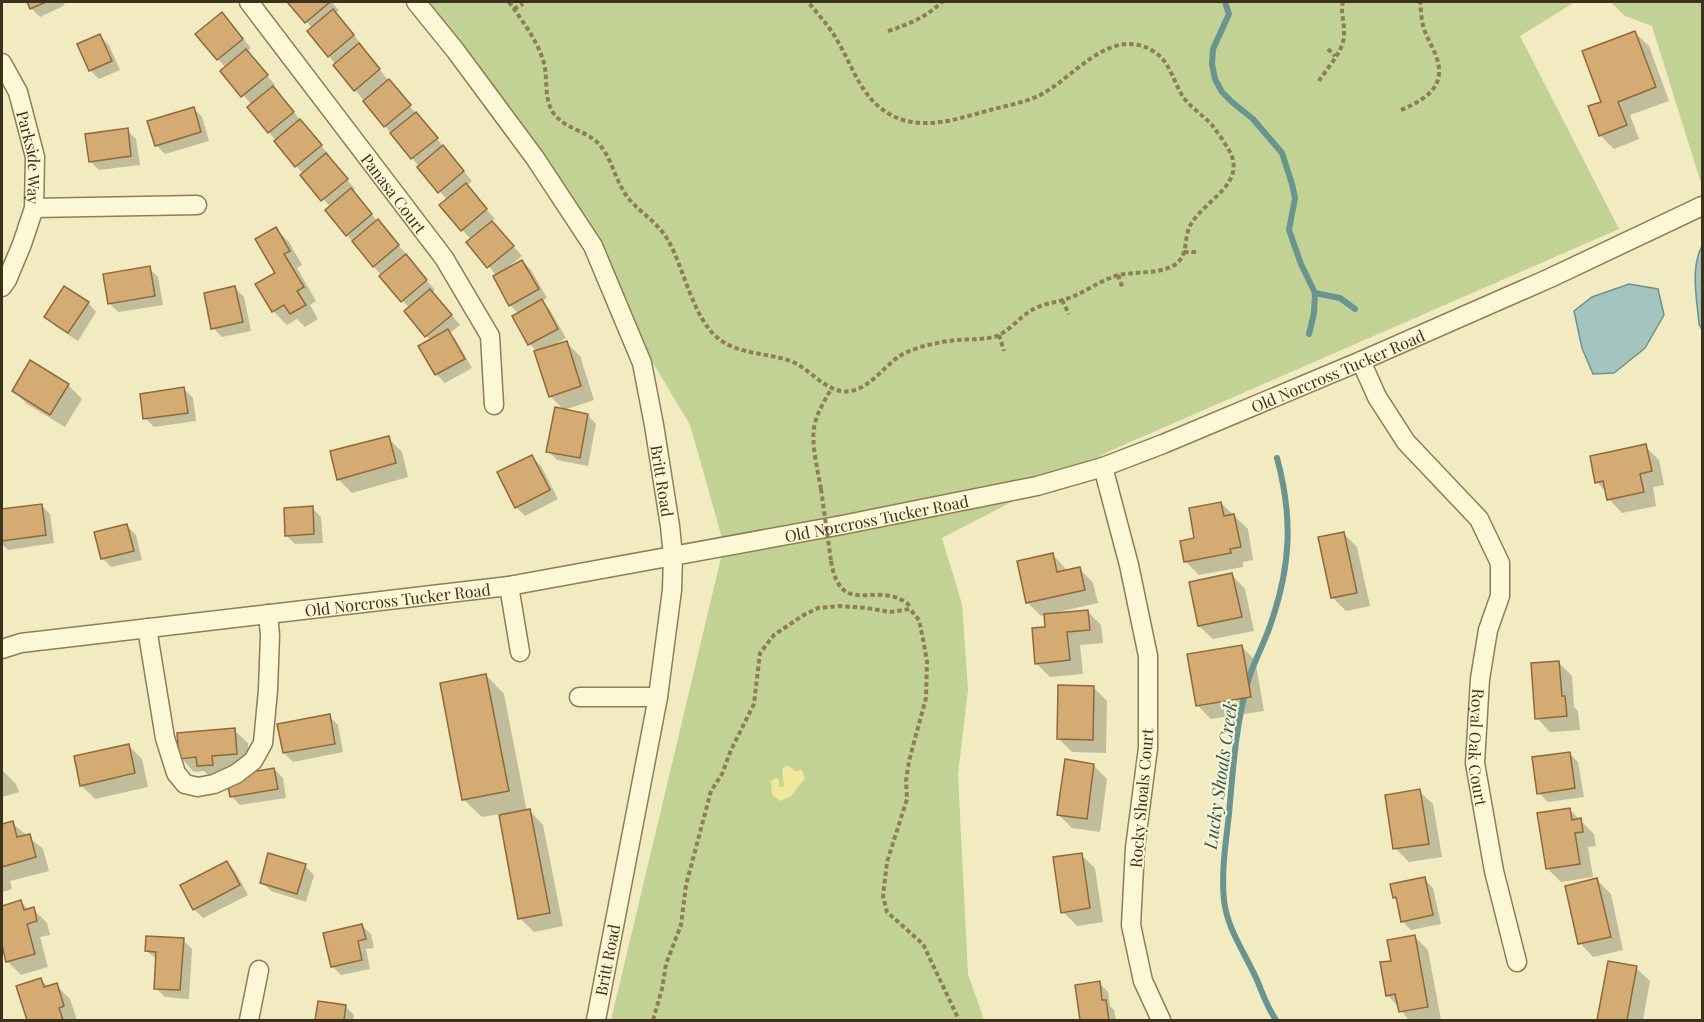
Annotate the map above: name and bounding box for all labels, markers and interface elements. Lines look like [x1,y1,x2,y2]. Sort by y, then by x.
street label: Parkside Way [13,108,46,204]
street label: Panasa Court [357,149,432,238]
street label: Old Norcross Tucker Road [1247,324,1428,417]
street label: Britt Road [647,443,679,518]
street label: Old Norcross Tucker Road [783,489,970,546]
street label: Old Norcross Tucker Road [303,578,492,620]
street label: Royal Oak Court [1464,688,1493,808]
water label: Lucky Shoals Creek [1198,699,1242,852]
street label: Rocky Shoals Court [1124,727,1158,869]
street label: Britt Road [590,922,624,998]

